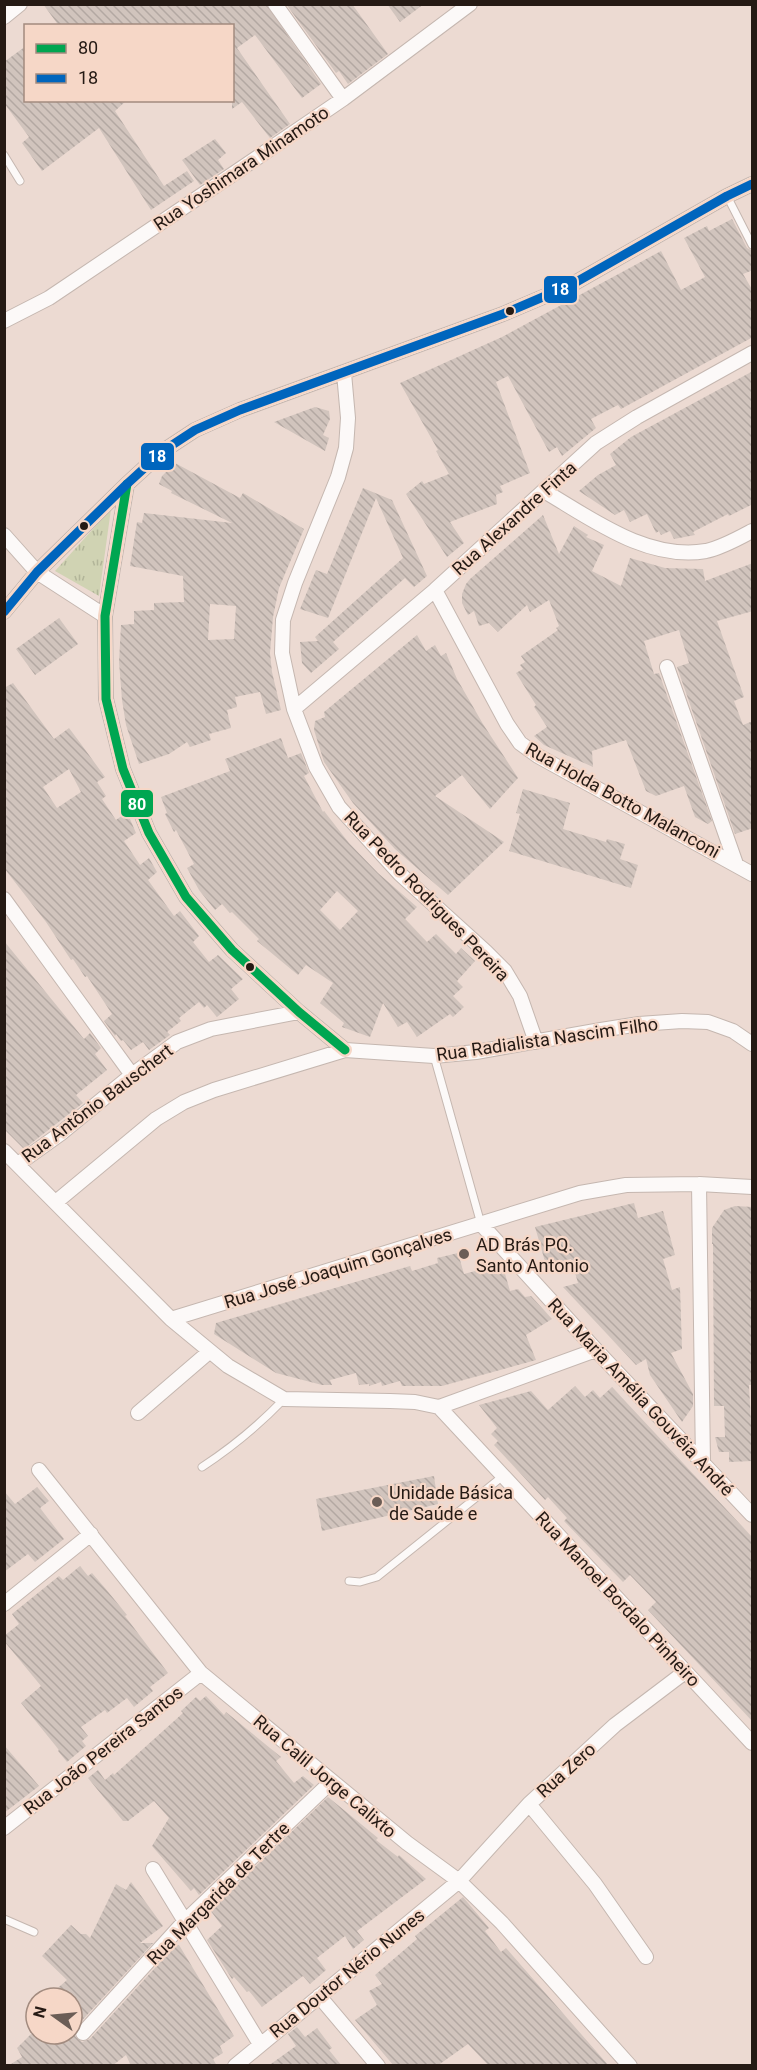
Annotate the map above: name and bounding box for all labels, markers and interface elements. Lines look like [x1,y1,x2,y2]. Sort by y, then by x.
legend [24,24,234,102]
text: 80 [78,37,98,58]
text: 18 [78,67,98,88]
street label: Rua Yoshimara Minamoto [149,101,333,235]
line badge: 18 [543,275,578,304]
text: 18 [551,280,569,299]
unlabelled marker [504,305,516,317]
line badge: 18 [140,442,175,471]
text: 18 [148,447,166,466]
street label: Rua Alexandre Finta [448,457,580,579]
unlabelled marker [78,520,90,532]
street label: Rua Holda Botto Malanconi [522,738,724,862]
line badge: 80 [120,789,154,818]
text: 80 [128,795,146,814]
street label: Rua Pedro Rodrigues Pereira [340,807,514,985]
unlabelled marker [244,961,256,973]
street label: Rua Radialista Nascim Filho [435,1013,659,1065]
street label: Rua Antônio Bauschert [17,1039,177,1167]
street label: Rua José Joaquim Gonçalves [222,1223,454,1313]
place label: AD Brás PQ. Santo Antonio [476,1234,589,1276]
marker: AD Brás PQ. Santo Antonio [457,1247,471,1261]
street label: Rua Maria Amélia Gouvêia André [544,1294,738,1500]
place label: Unidade Básica de Saúde e [389,1482,513,1524]
marker: Unidade Básica de Saúde e [370,1495,384,1509]
street label: Rua Manoel Bordalo Pinheiro [531,1507,705,1691]
street label: Rua João Pereira Santos [19,1681,187,1819]
street label: Rua Calil Jorge Calixto [249,1710,401,1842]
street label: Rua Zero [532,1738,600,1802]
street label: Rua Margarida de Tertre [142,1817,294,1969]
street label: Rua Doutor Nério Nunes [265,1904,429,2042]
north arrow [24,1986,84,2046]
text: N [29,2004,51,2020]

